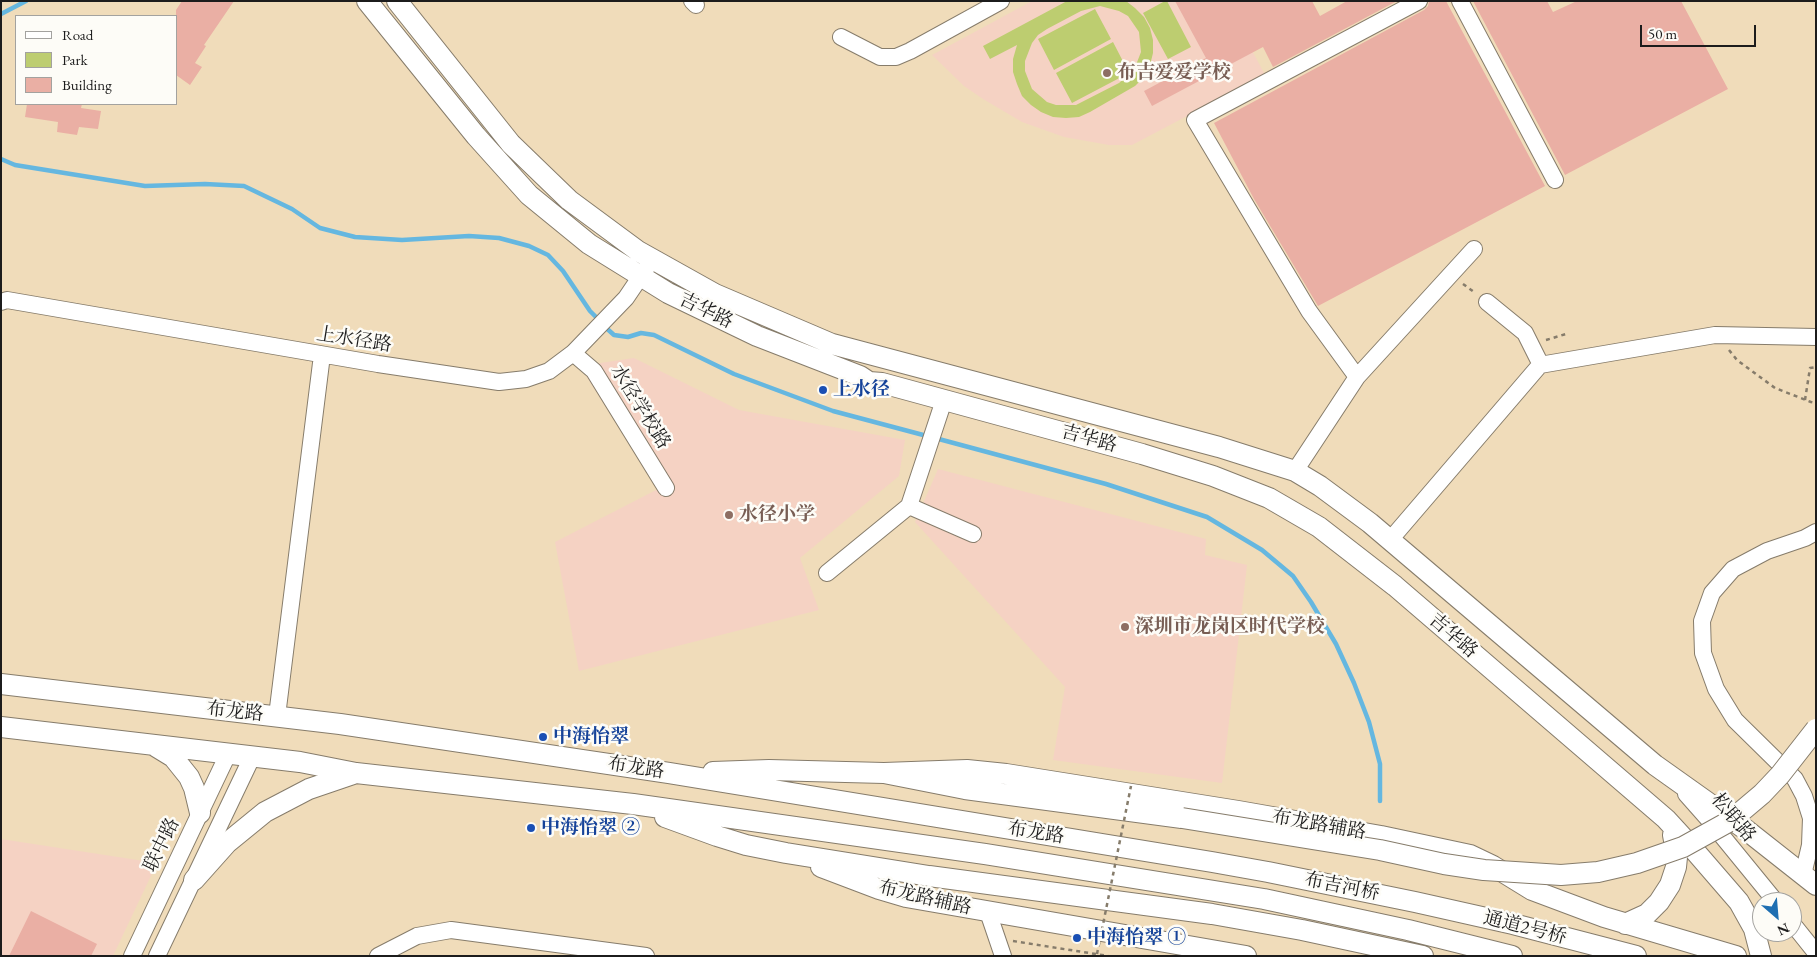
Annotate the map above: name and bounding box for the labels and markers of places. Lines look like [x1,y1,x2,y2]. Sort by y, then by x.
place label: 布吉爱爱学校 [1117,62,1231,84]
marker: 布吉爱爱学校 [1101,67,1113,79]
place label: 上水径 [833,379,890,401]
marker: 上水径 [817,384,829,396]
place label: 水径小学 [739,504,815,526]
marker: 水径小学 [723,509,735,521]
place label: 深圳市龙岗区时代学校 [1135,616,1325,638]
marker: 深圳市龙岗区时代学校 [1119,621,1131,633]
place label: 中海怡翠 [553,726,629,748]
marker: 中海怡翠 [537,731,549,743]
place label: 中海怡翠 ② [541,817,641,839]
marker: 中海怡翠 ② [525,822,537,834]
place label: 中海怡翠 ① [1087,927,1187,949]
marker: 中海怡翠 ① [1071,932,1083,944]

